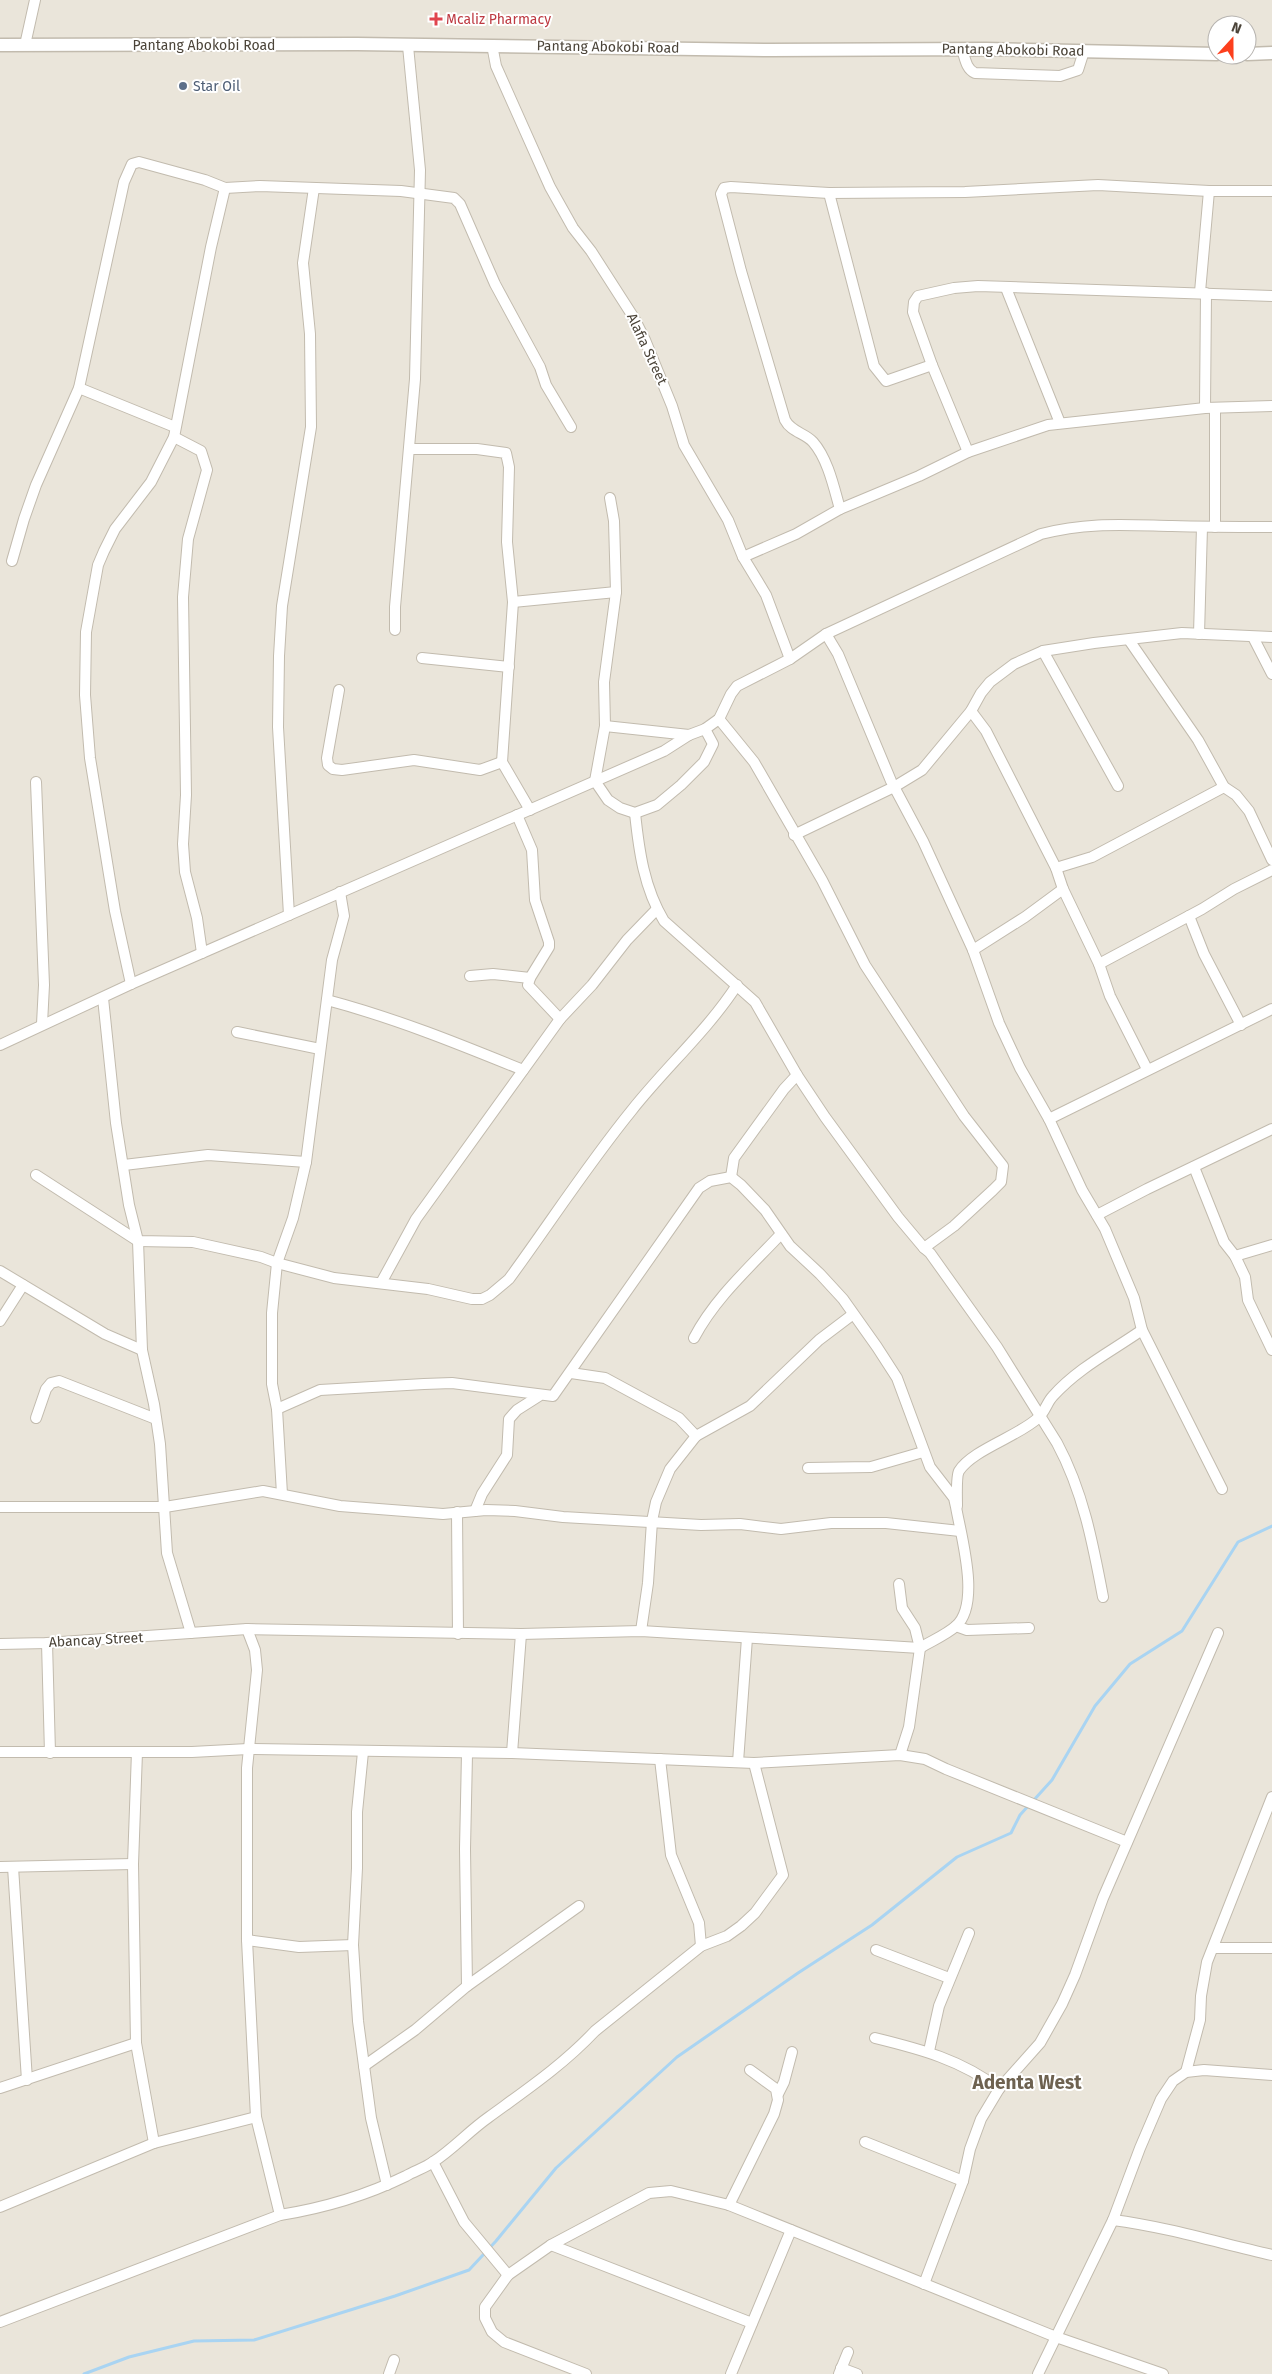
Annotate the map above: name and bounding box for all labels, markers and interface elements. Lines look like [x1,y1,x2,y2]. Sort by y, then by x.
place label: Mcaliz Pharmacy [446,11,551,28]
marker: Mcaliz Pharmacy [430,13,442,25]
north arrow [1207,15,1257,65]
text: N [1229,19,1244,38]
street label: Pantang Abokobi Road [133,37,275,54]
street label: Pantang Abokobi Road [536,37,680,57]
street label: Pantang Abokobi Road [941,40,1085,60]
place label: Star Oil [193,78,240,95]
marker: Star Oil [177,80,189,92]
street label: Alafia Street [623,311,671,388]
street label: Abancay Street [48,1629,145,1651]
district label: Adenta West [972,2071,1082,2094]

